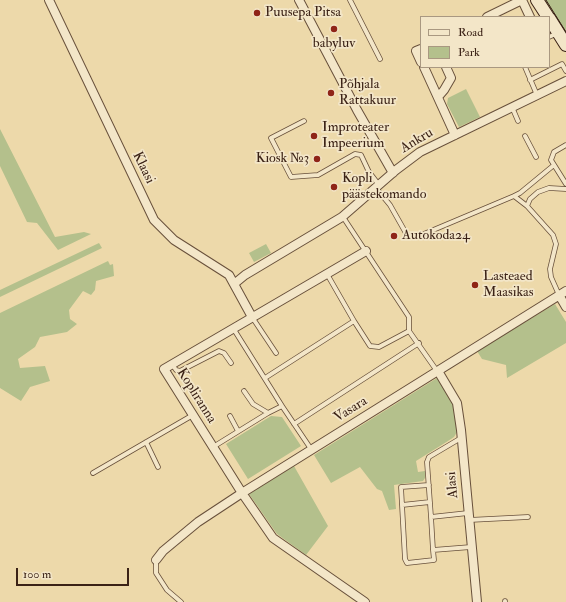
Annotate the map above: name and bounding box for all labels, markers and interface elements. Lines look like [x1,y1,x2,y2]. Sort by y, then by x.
place label: Puusepa Pitsa [265,5,341,21]
marker: Puusepa Pitsa [252,8,262,18]
legend [420,16,550,68]
marker: babyluv [329,24,339,34]
text: Road [458,25,483,40]
place label: babyluv [313,36,355,52]
text: Park [458,45,480,60]
place label: Põhjala Rattakuur [339,77,396,110]
marker: Põhjala Rattakuur [326,88,336,98]
place label: Improteater Impeerium [322,120,389,152]
street label: Ankru [398,125,436,157]
marker: Improteater Impeerium [309,131,319,141]
street label: Klaasi [128,149,158,187]
place label: Kiosk №3 [256,151,309,167]
marker: Kiosk №3 [312,154,322,164]
place label: Kopli päästekomando [342,171,426,204]
marker: Kopli päästekomando [329,182,339,192]
place label: Autokoda24 [402,228,470,244]
marker: Autokoda24 [389,231,399,241]
place label: Lasteaed Maasikas [483,269,534,302]
marker: Lasteaed Maasikas [470,280,480,290]
street label: Kopliranna [173,365,219,427]
street label: Vasara [331,393,371,427]
street label: Alasi [443,471,463,499]
scale bar [18,560,131,586]
text: 100 m [23,567,51,582]

